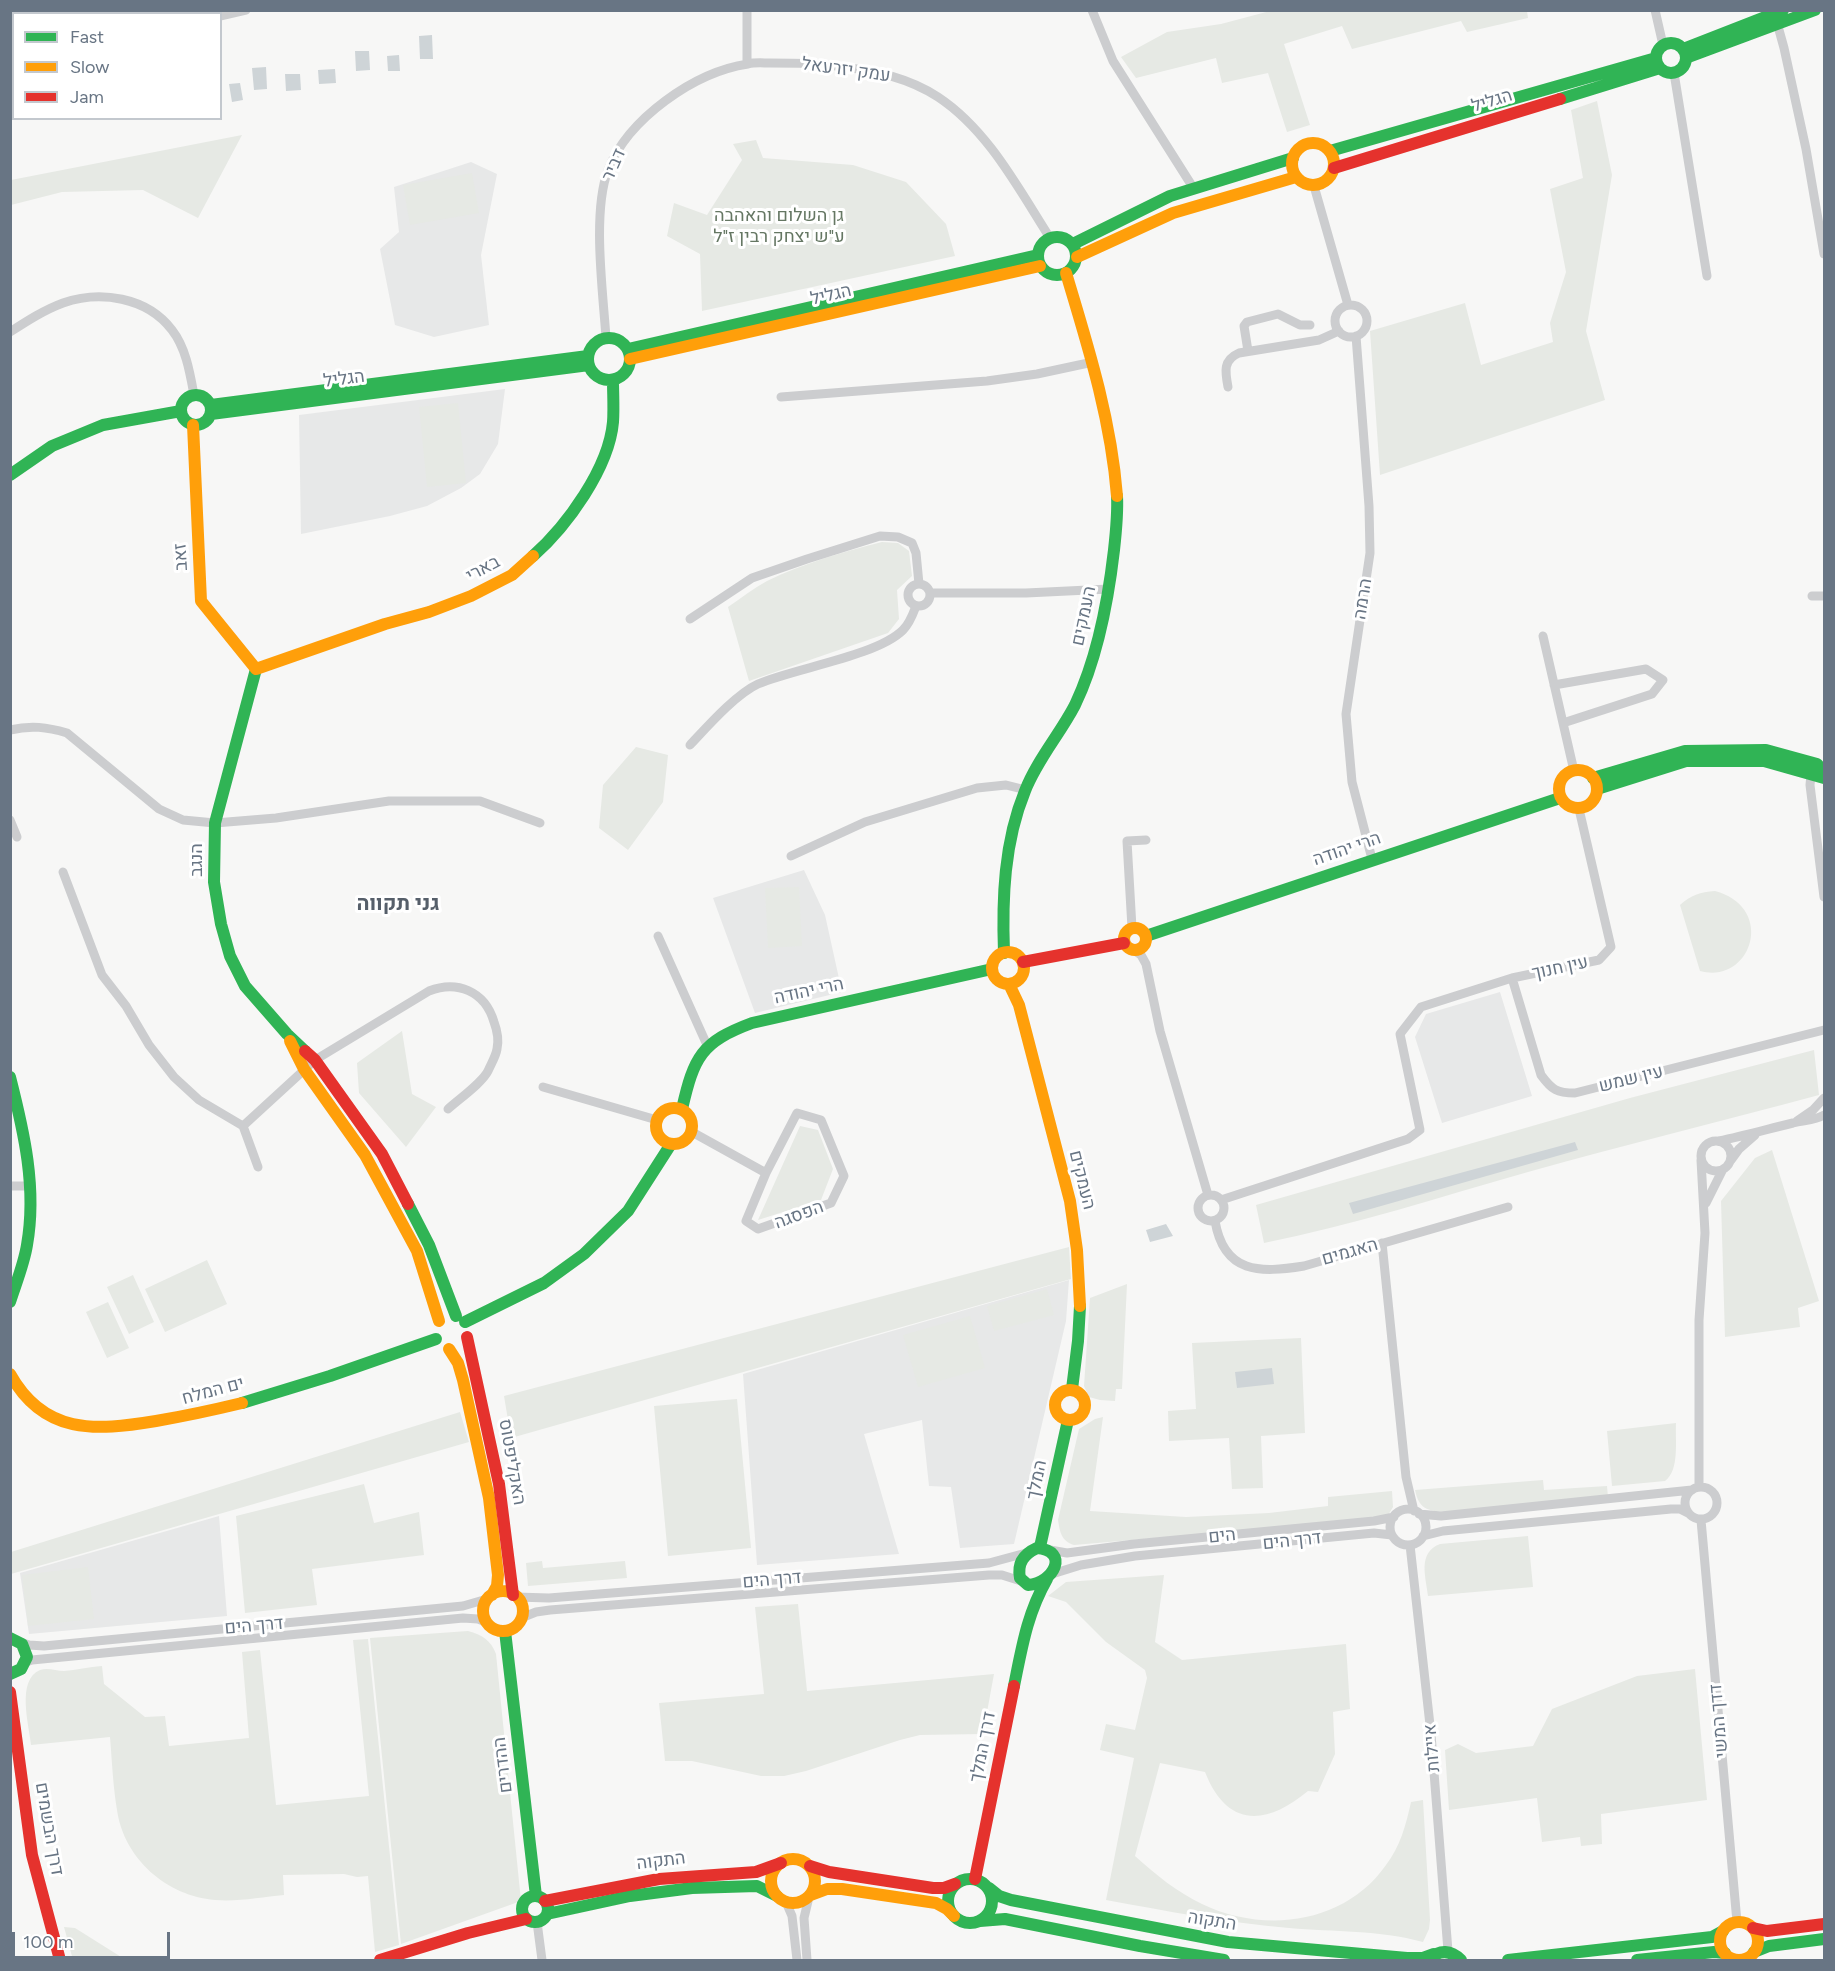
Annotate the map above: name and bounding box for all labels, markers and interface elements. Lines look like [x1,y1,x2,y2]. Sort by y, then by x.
legend [12,12,222,120]
text: Fast [70,26,104,48]
street label: עמק יזרעאל [800,53,892,87]
text: Slow [70,56,109,78]
street label: הגליל [1469,85,1515,117]
text: Jam [70,86,104,108]
street label: דביר [597,145,631,185]
park label: גן השלום והאהבה ע"ש יצחק רבין ז"ל [713,205,845,248]
street label: הגליל [808,280,854,310]
street label: הגליל [322,366,366,392]
street label: זאב [169,543,193,571]
street label: בארי [462,551,504,587]
street label: הרמה [1349,577,1377,621]
street label: העמקים [1067,584,1101,648]
street label: הרי יהודה [1310,827,1384,871]
street label: הנגב [186,843,208,877]
district label: גני תקווה [356,891,440,917]
street label: עין חנוך [1530,951,1590,985]
street label: הרי יהודה [772,973,846,1009]
street label: עין שמש [1597,1061,1665,1097]
street label: העמקים [1064,1148,1100,1212]
street label: הפסגה [771,1196,827,1234]
street label: האגמים [1319,1234,1381,1270]
street label: ים המלח [180,1372,246,1410]
street label: האקליפטוס [494,1417,530,1507]
street label: המלך [1022,1458,1052,1502]
street label: הים [1207,1524,1237,1548]
street label: דרך הים [1262,1527,1322,1555]
street label: דרך הים [742,1567,802,1593]
street label: דרך הים [224,1613,284,1639]
street label: דדך המשי [1705,1683,1733,1759]
street label: דרך המלך [966,1710,1000,1784]
street label: איילות [1419,1723,1445,1773]
street label: ההדרים [489,1736,517,1794]
street label: דרך הבשמים [30,1781,68,1877]
street label: התקוה [635,1847,687,1875]
street label: התקוה [1186,1907,1238,1935]
scale bar [15,1920,172,1958]
text: 100 m [23,1931,73,1953]

